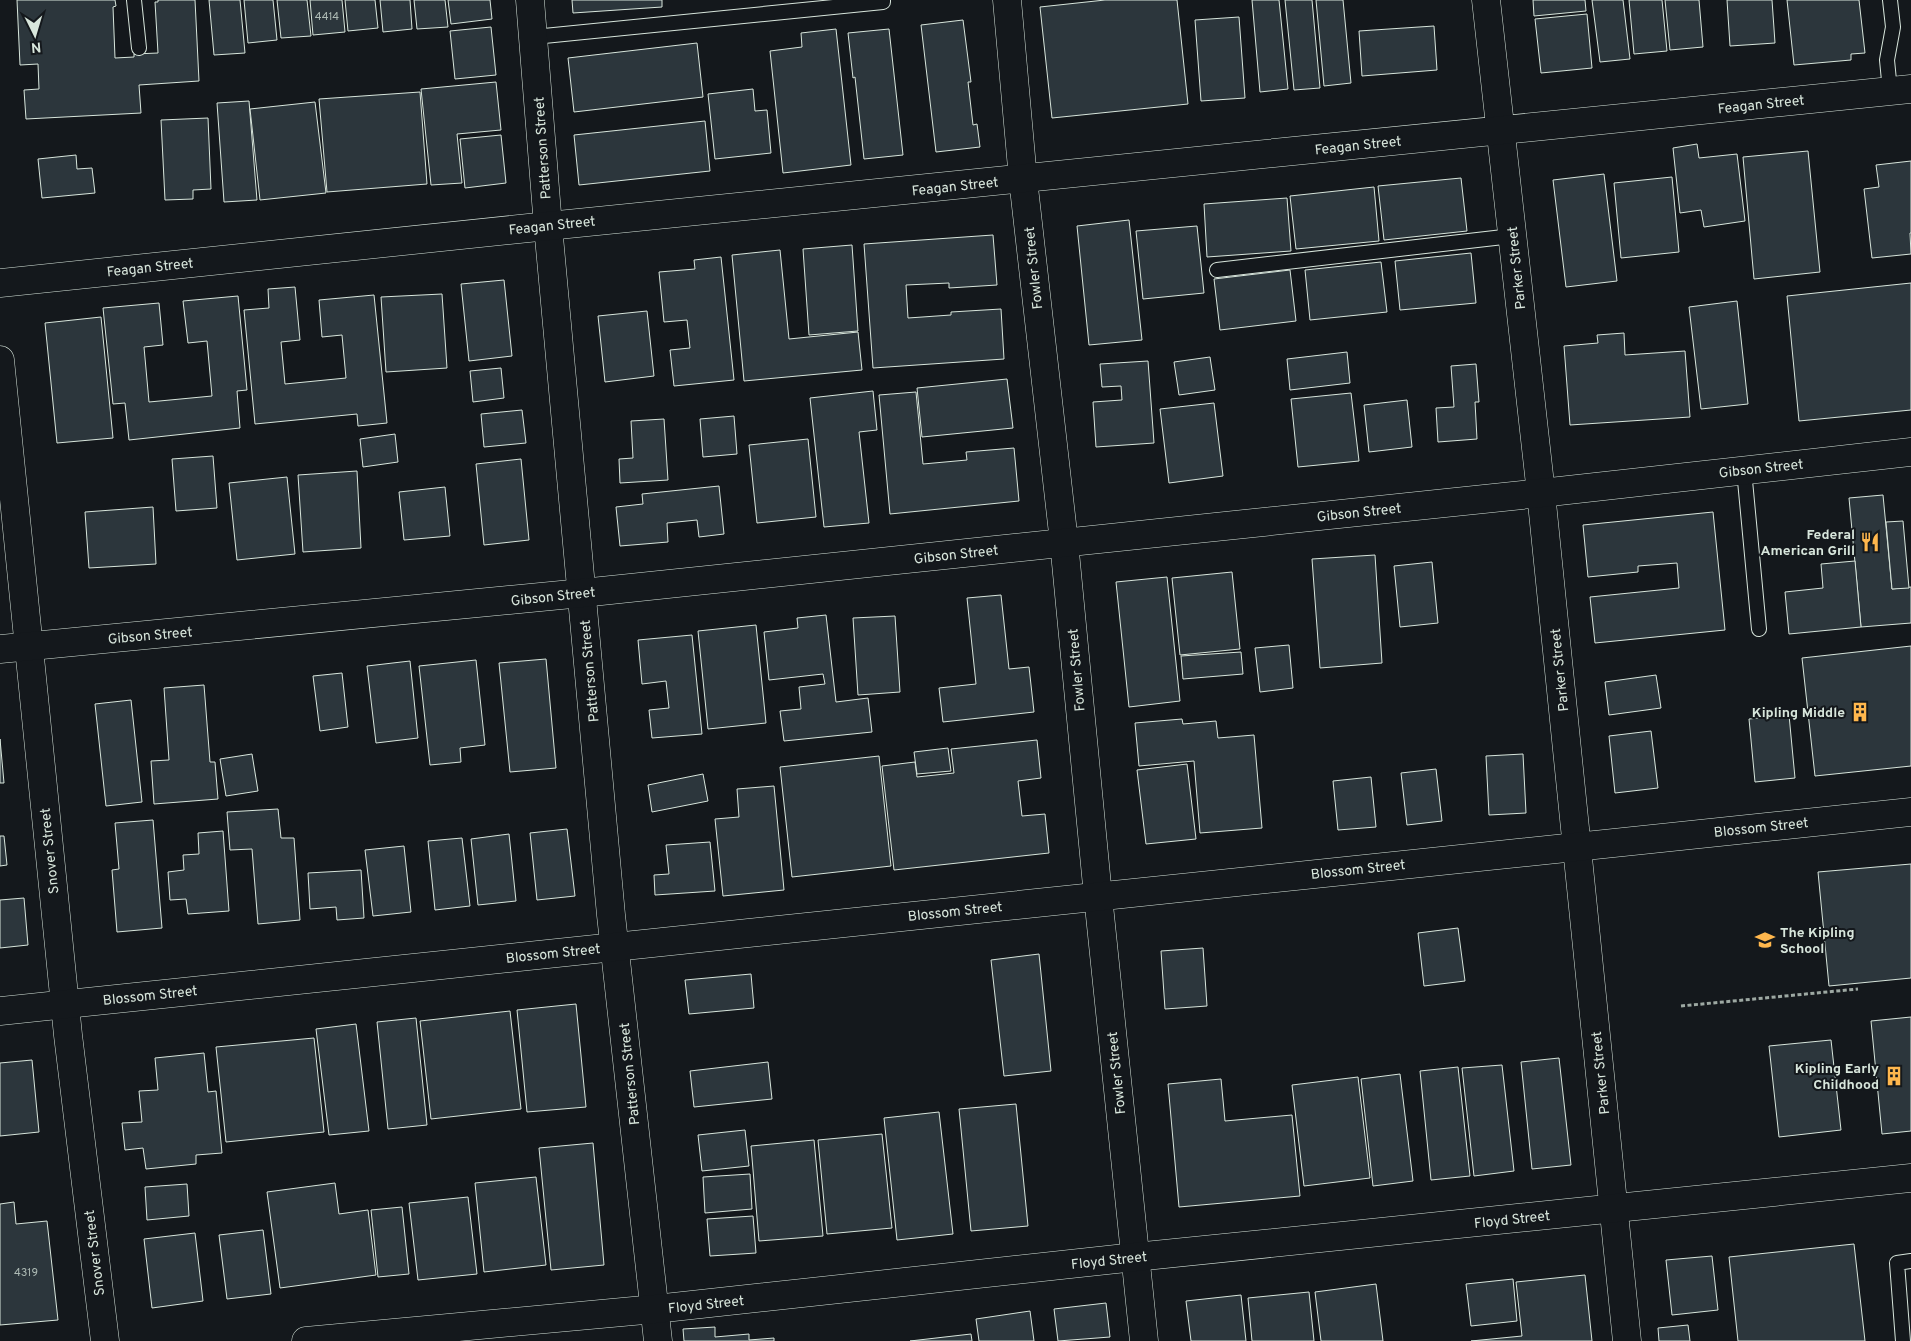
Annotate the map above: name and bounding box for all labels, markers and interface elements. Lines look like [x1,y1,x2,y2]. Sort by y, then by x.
north arrow [10,10,60,60]
house number: 4414 [315,10,339,24]
text: N [30,38,42,55]
street label: Feagan Street [1717,92,1805,118]
street label: Patterson Street [531,96,556,200]
street label: Feagan Street [1314,133,1402,159]
street label: Feagan Street [911,174,999,200]
street label: Feagan Street [508,213,596,239]
street label: Parker Street [1505,225,1530,310]
street label: Fowler Street [1022,226,1047,310]
street label: Feagan Street [106,255,194,281]
street label: Gibson Street [1718,457,1804,482]
street label: Gibson Street [1316,501,1402,526]
place label: Federal American Grill [1760,527,1855,560]
restaurant icon: Federal American Grill [1859,531,1881,553]
street label: Gibson Street [913,543,999,568]
street label: Gibson Street [510,585,596,610]
street label: Patterson Street [578,619,603,723]
street label: Gibson Street [107,624,193,649]
street label: Parker Street [1548,627,1573,712]
street label: Fowler Street [1065,628,1090,712]
building icon: Kipling Middle [1849,701,1871,723]
place label: Kipling Middle [1752,705,1845,722]
street label: Snover Street [38,807,63,895]
street label: Blossom Street [1713,815,1809,842]
street label: Blossom Street [1310,857,1406,884]
street label: Blossom Street [907,899,1003,926]
place label: The Kipling School [1780,925,1855,958]
school or university icon: The Kipling School [1754,929,1776,951]
street label: Blossom Street [505,941,601,968]
street label: Blossom Street [102,983,198,1010]
street label: Patterson Street [617,1022,644,1126]
street label: Parker Street [1589,1030,1614,1115]
street label: Fowler Street [1105,1031,1130,1115]
place label: Kipling Early Childhood [1795,1061,1879,1094]
building icon: Kipling Early Childhood [1883,1065,1905,1087]
street label: Floyd Street [1473,1208,1551,1233]
street label: Snover Street [82,1209,109,1297]
street label: Floyd Street [1070,1249,1148,1274]
house number: 4319 [14,1266,38,1280]
street label: Floyd Street [667,1293,745,1318]

